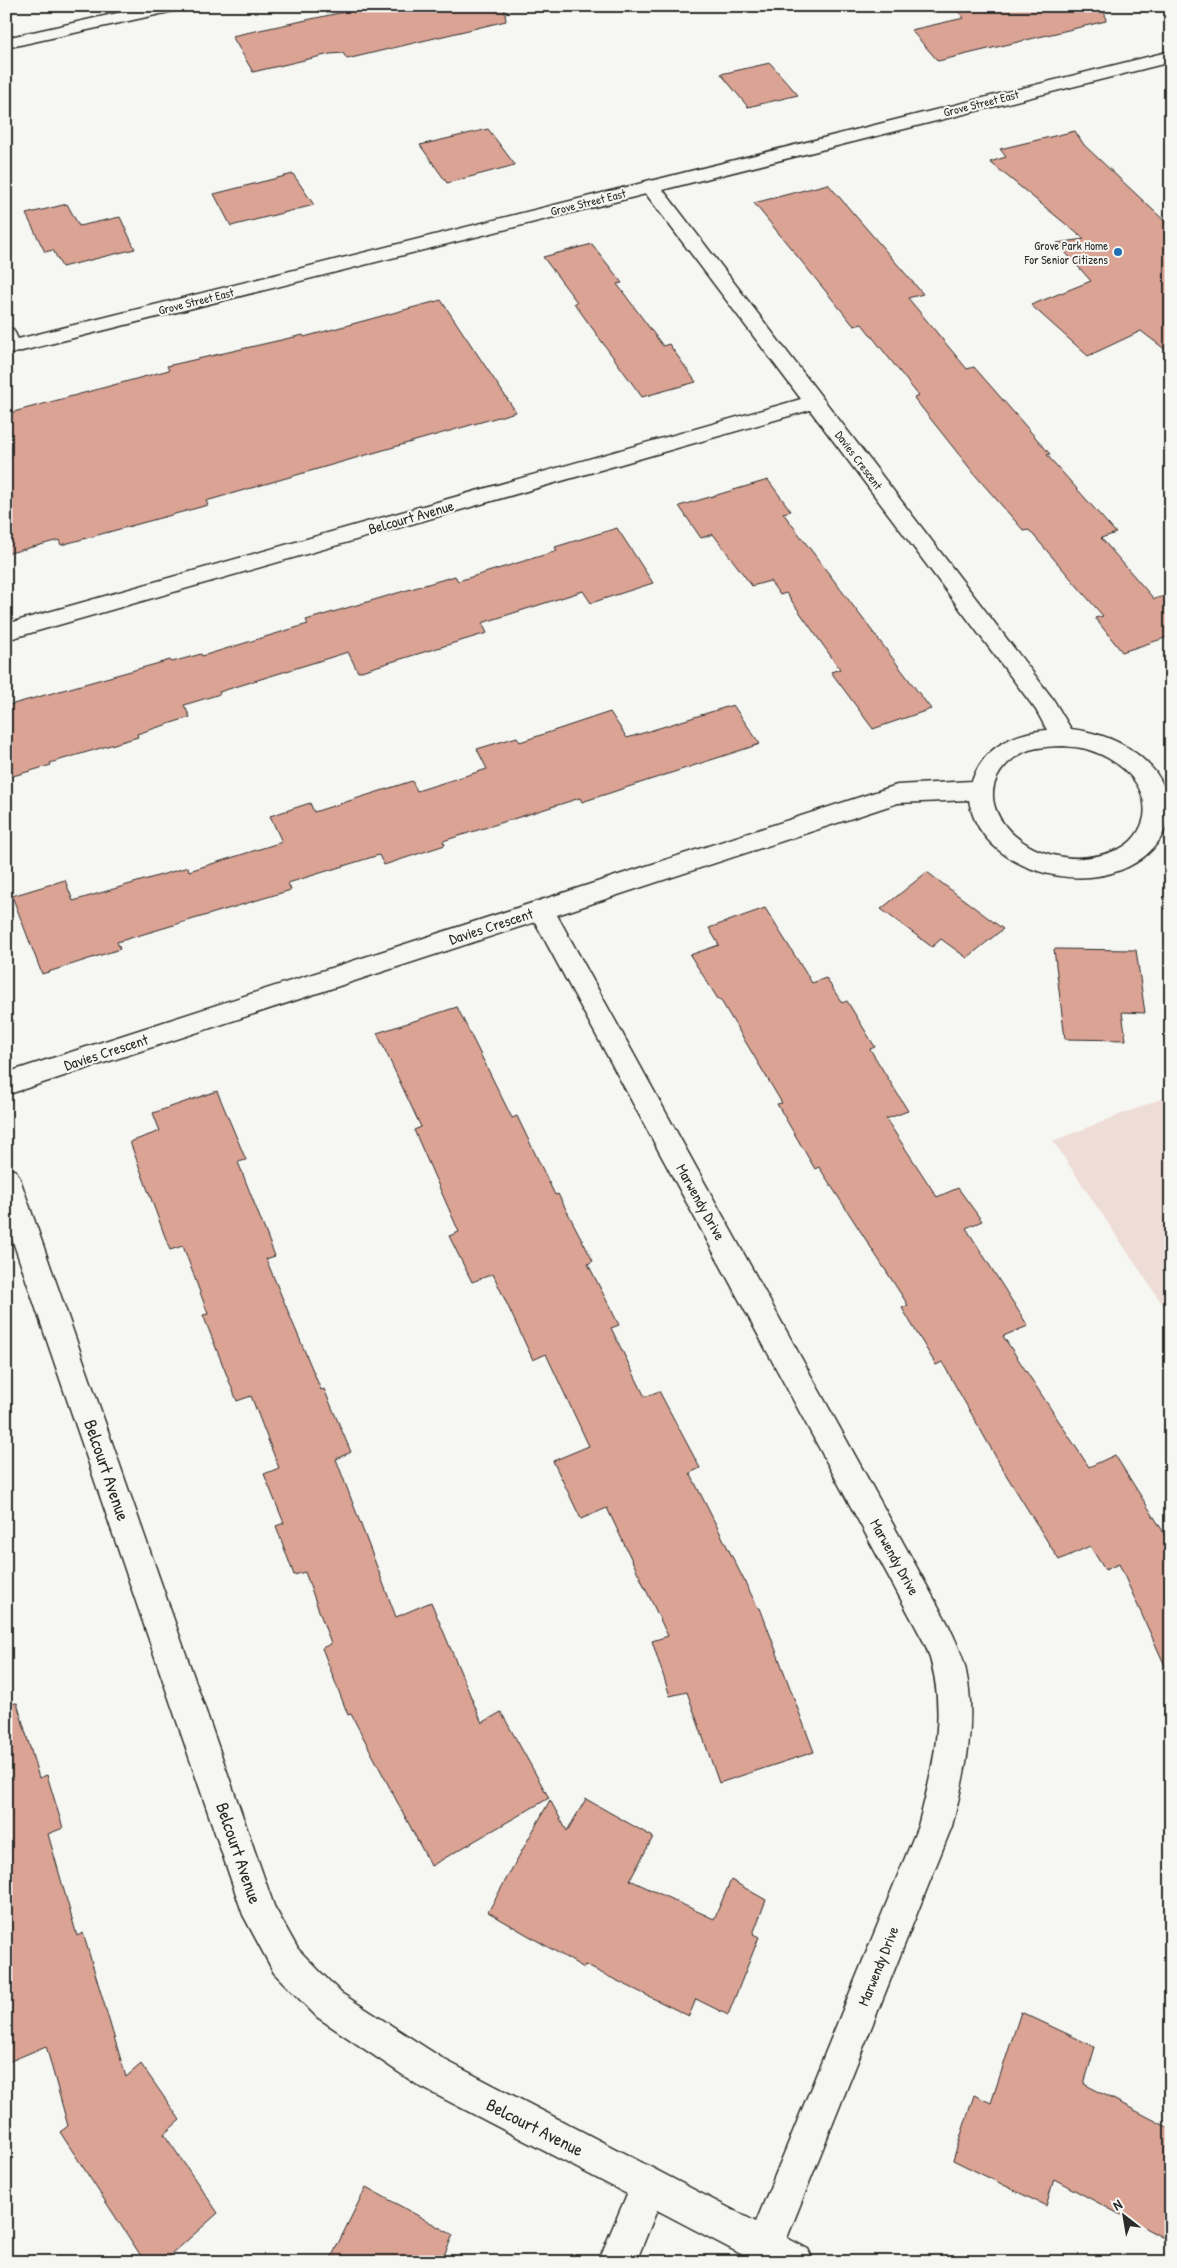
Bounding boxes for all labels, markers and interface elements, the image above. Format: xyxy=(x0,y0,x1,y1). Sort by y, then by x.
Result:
street label: Grove Street East xyxy=(942,85,1021,121)
street label: Grove Street East xyxy=(549,184,628,220)
place label: Grove Park Home For Senior Citizens xyxy=(1024,237,1108,268)
marker: Grove Park Home For Senior Citizens xyxy=(1112,246,1124,258)
street label: Grove Street East xyxy=(157,283,236,319)
street label: Davies Crescent xyxy=(831,427,887,494)
street label: Belcourt Avenue xyxy=(366,495,456,539)
street label: Davies Crescent xyxy=(446,902,536,949)
street label: Davies Crescent xyxy=(61,1028,151,1075)
street label: Marwendy Drive xyxy=(671,1160,731,1244)
street label: Belcourt Avenue xyxy=(78,1416,136,1524)
street label: Marwendy Drive xyxy=(865,1515,925,1599)
street label: Belcourt Avenue xyxy=(210,1799,268,1907)
street label: Marwendy Drive xyxy=(853,1923,904,2009)
street label: Belcourt Avenue xyxy=(482,2092,588,2162)
north arrow xyxy=(1100,2190,1150,2240)
text: N xyxy=(1109,2194,1126,2214)

